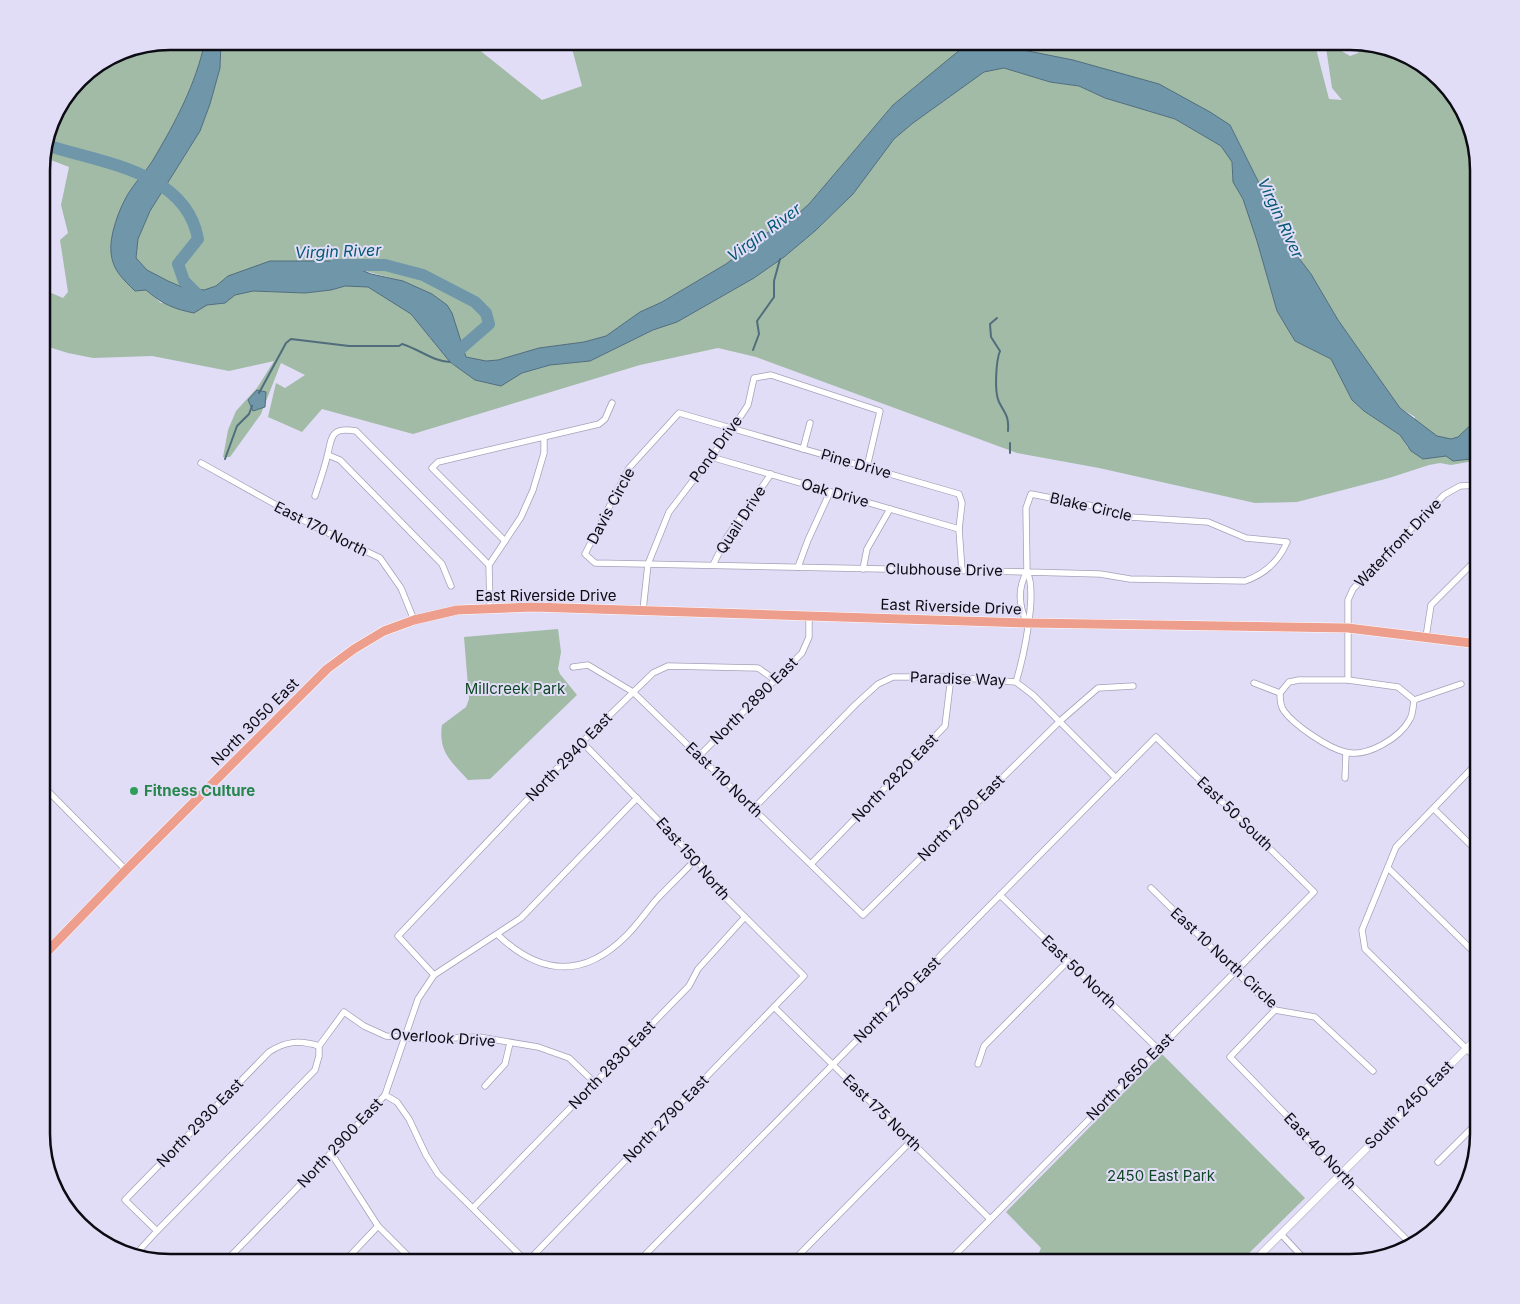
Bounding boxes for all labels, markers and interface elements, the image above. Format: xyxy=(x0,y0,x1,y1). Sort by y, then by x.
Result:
water label: Virgin River xyxy=(1254,175,1309,262)
water label: Virgin River xyxy=(723,198,806,265)
water label: Virgin River xyxy=(294,239,383,263)
street label: Pond Drive xyxy=(685,412,746,486)
street label: Pine Drive xyxy=(819,444,893,483)
street label: Davis Circle xyxy=(582,464,639,547)
street label: Oak Drive xyxy=(799,474,871,511)
street label: Quail Drive xyxy=(712,482,770,557)
street label: Blake Circle xyxy=(1048,488,1134,525)
street label: Waterfront Drive xyxy=(1350,494,1445,591)
street label: East 170 North xyxy=(271,497,371,560)
street label: Clubhouse Drive xyxy=(885,559,1003,580)
street label: East Riverside Drive xyxy=(475,586,617,605)
street label: East Riverside Drive xyxy=(880,595,1022,618)
street label: North 2890 East xyxy=(706,653,801,748)
street label: Paradise Way xyxy=(909,667,1007,690)
street label: North 3050 East xyxy=(207,674,302,769)
park label: Millcreek Park xyxy=(465,679,566,698)
street label: North 2940 East xyxy=(521,708,616,805)
street label: North 2820 East xyxy=(848,729,942,826)
street label: East 110 North xyxy=(682,738,767,821)
street label: North 2790 East xyxy=(913,770,1008,865)
street label: East 50 South xyxy=(1193,773,1277,855)
place label: Fitness Culture xyxy=(144,781,255,800)
marker: Fitness Culture xyxy=(128,785,140,797)
street label: East 150 North xyxy=(652,813,734,904)
street label: East 10 North Circle xyxy=(1167,903,1282,1012)
street label: East 50 North xyxy=(1038,931,1121,1012)
street label: North 2750 East xyxy=(849,952,944,1047)
street label: North 2830 East xyxy=(565,1016,659,1113)
street label: Overlook Drive xyxy=(390,1024,496,1051)
street label: North 2650 East xyxy=(1082,1029,1177,1124)
street label: South 2450 East xyxy=(1361,1056,1457,1153)
street label: East 175 North xyxy=(839,1070,926,1155)
street label: North 2790 East xyxy=(619,1071,712,1167)
street label: North 2930 East xyxy=(153,1074,247,1171)
street label: North 2900 East xyxy=(293,1094,386,1192)
street label: East 40 North xyxy=(1280,1108,1361,1193)
park label: 2450 East Park xyxy=(1107,1166,1216,1185)

